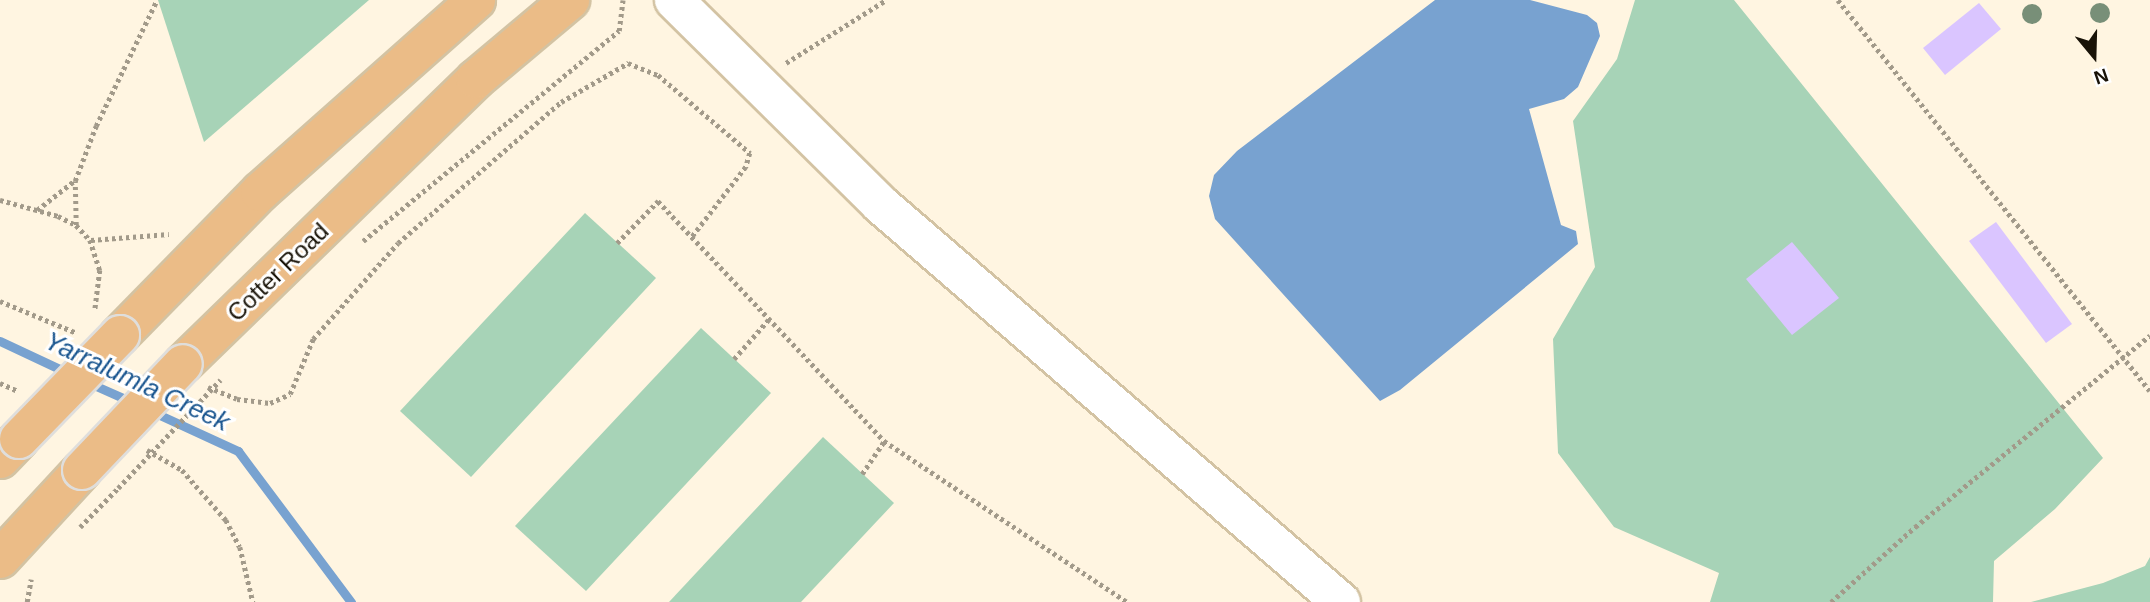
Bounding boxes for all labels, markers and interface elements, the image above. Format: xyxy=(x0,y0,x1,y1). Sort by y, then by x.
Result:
north arrow xyxy=(2059,21,2129,91)
text: N xyxy=(2091,64,2111,88)
street label: Cotter Road xyxy=(221,217,335,327)
water label: Yarralumla Creek xyxy=(40,326,234,438)

